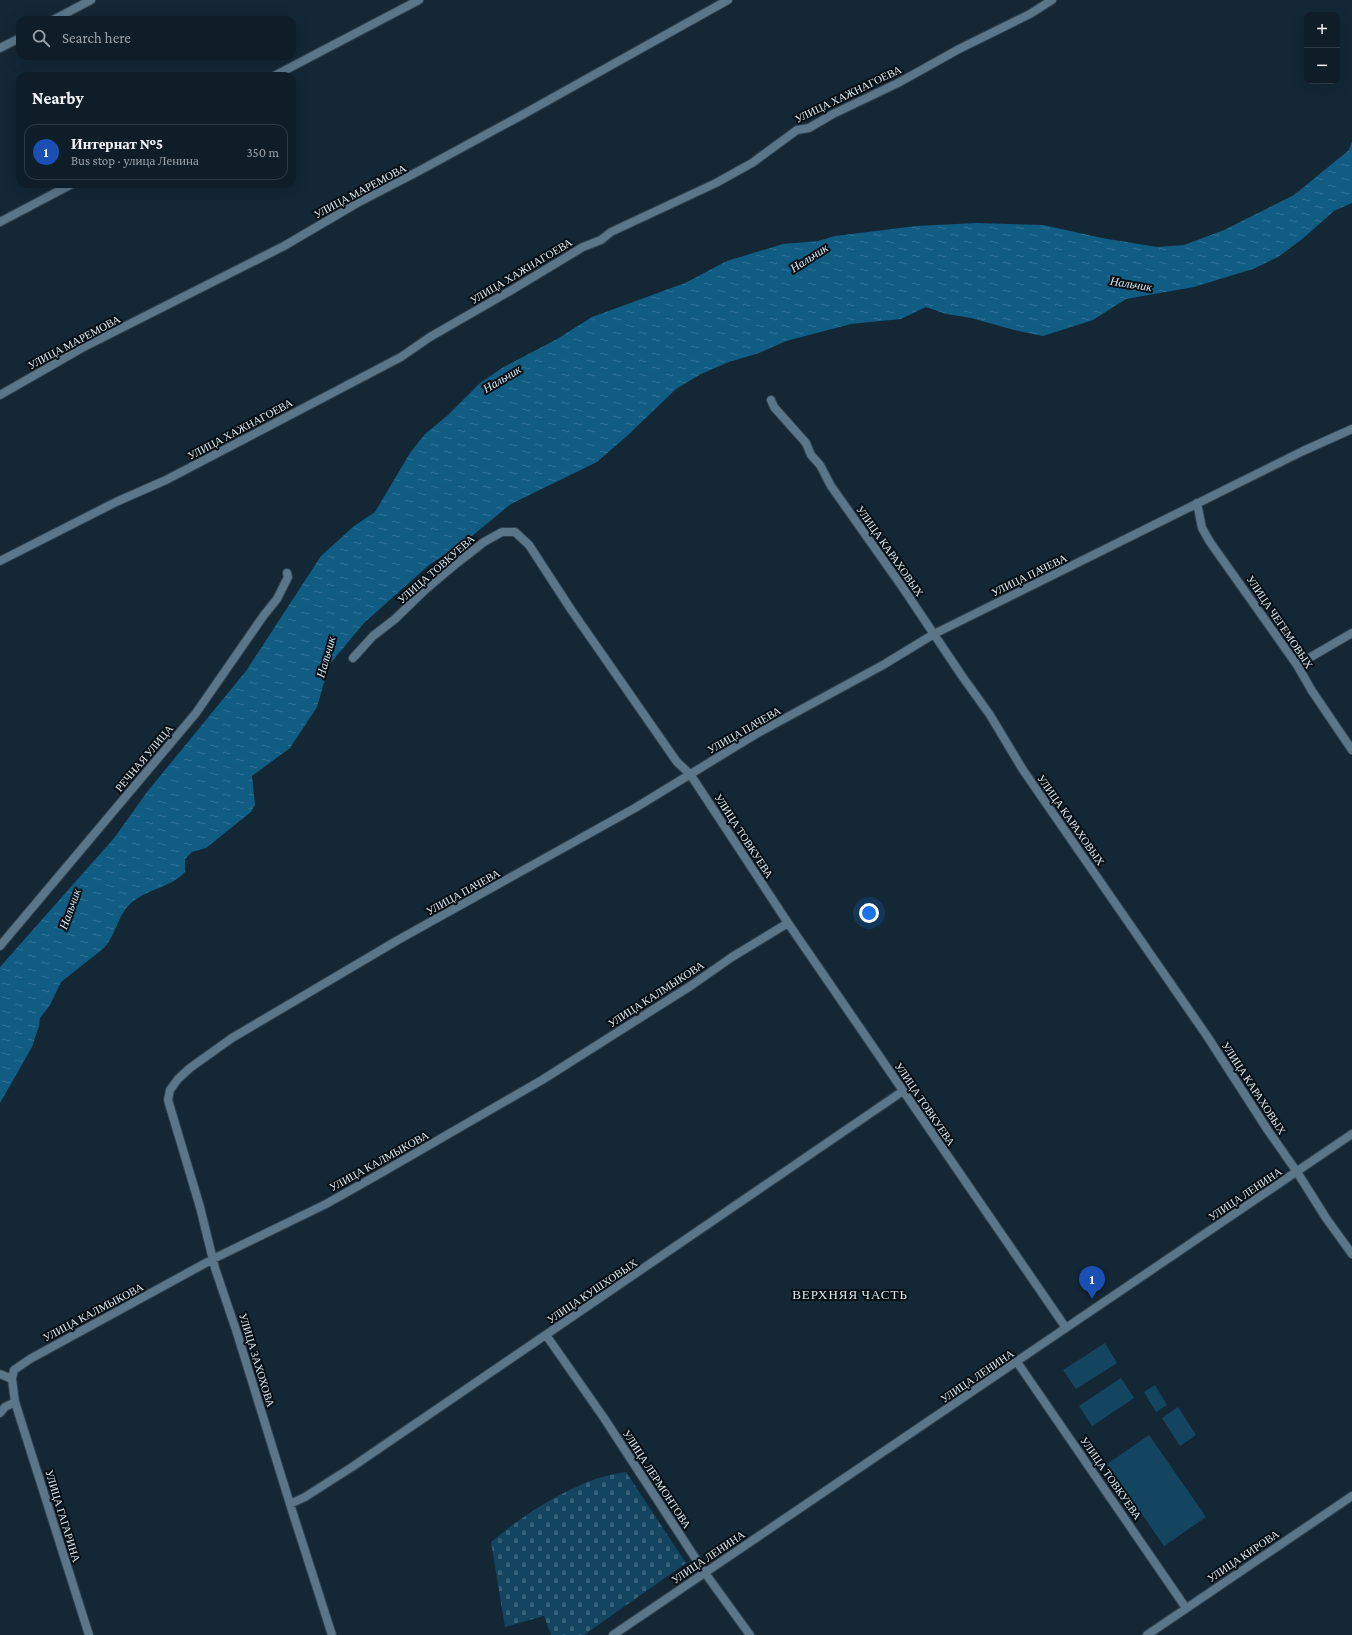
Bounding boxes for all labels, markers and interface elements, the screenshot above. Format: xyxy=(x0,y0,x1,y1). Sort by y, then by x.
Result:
map controls xyxy=(1304,12,1340,84)
button: + xyxy=(1304,12,1340,48)
search box xyxy=(16,16,296,60)
icon: search xyxy=(30,27,52,49)
text: Search here xyxy=(62,30,131,46)
button: − xyxy=(1304,48,1340,84)
street label: УЛИЦА ХАЖНАГОЕВА xyxy=(793,63,903,125)
text: Nearby xyxy=(32,89,84,108)
text: Интернат №5 xyxy=(71,136,163,152)
text: 1 xyxy=(44,145,48,160)
text: 350 m xyxy=(246,145,279,160)
text: Bus stop · улица Ленина xyxy=(71,153,199,168)
street label: УЛИЦА МАРЕМОВА xyxy=(312,162,408,220)
street label: УЛИЦА ХАЖНАГОЕВА xyxy=(468,236,574,306)
water label: Нальчик xyxy=(787,240,831,276)
water label: Нальчик xyxy=(1108,274,1153,294)
street label: УЛИЦА МАРЕМОВА xyxy=(26,313,122,371)
water label: Нальчик xyxy=(479,362,524,396)
street label: УЛИЦА ХАЖНАГОЕВА xyxy=(186,396,294,462)
street label: УЛИЦА КАРАХОВЫХ xyxy=(854,503,926,599)
street label: УЛИЦА ТОВКУЕВА xyxy=(395,532,477,606)
street label: УЛИЦА ПАЧЕВА xyxy=(989,551,1069,598)
street label: УЛИЦА ЧЕГЕМОВЫХ xyxy=(1244,573,1316,671)
water label: Нальчик xyxy=(313,634,339,680)
street label: УЛИЦА ПАЧЕВА xyxy=(705,704,783,756)
street label: РЕЧНАЯ УЛИЦА xyxy=(113,722,175,794)
street label: УЛИЦА КАРАХОВЫХ xyxy=(1035,772,1107,868)
street label: УЛИЦА ТОВКУЕВА xyxy=(712,792,776,880)
street label: УЛИЦА ПАЧЕВА xyxy=(424,867,502,917)
water label: Нальчик xyxy=(56,886,84,932)
your location xyxy=(859,903,879,923)
street label: УЛИЦА КАЛМЫКОВА xyxy=(606,959,706,1029)
street label: УЛИЦА КАРАХОВЫХ xyxy=(1220,1039,1288,1137)
street label: УЛИЦА ТОВКУЕВА xyxy=(893,1060,957,1148)
street label: УЛИЦА КАЛМЫКОВА xyxy=(327,1129,431,1193)
street label: УЛИЦА ЛЕНИНА xyxy=(1206,1165,1284,1223)
street label: УЛИЦА КУШХОВЫХ xyxy=(545,1256,639,1326)
pin: 1 xyxy=(1079,1266,1105,1299)
street label: УЛИЦА КАЛМЫКОВА xyxy=(41,1280,145,1344)
district label: ВЕРХНЯЯ ЧАСТЬ xyxy=(792,1287,908,1302)
street label: УЛИЦА ЗАХОХОВА xyxy=(237,1312,277,1409)
street label: УЛИЦА ЛЕНИНА xyxy=(938,1347,1016,1405)
street label: УЛИЦА ЛЕРМОНТОВА xyxy=(621,1428,693,1531)
street label: УЛИЦА ТОВКУЕВА xyxy=(1078,1434,1144,1522)
street label: УЛИЦА ГАГАРИНА xyxy=(43,1468,83,1564)
street label: УЛИЦА ЛЕНИНА xyxy=(669,1528,747,1586)
street label: УЛИЦА КИРОВА xyxy=(1205,1528,1281,1584)

